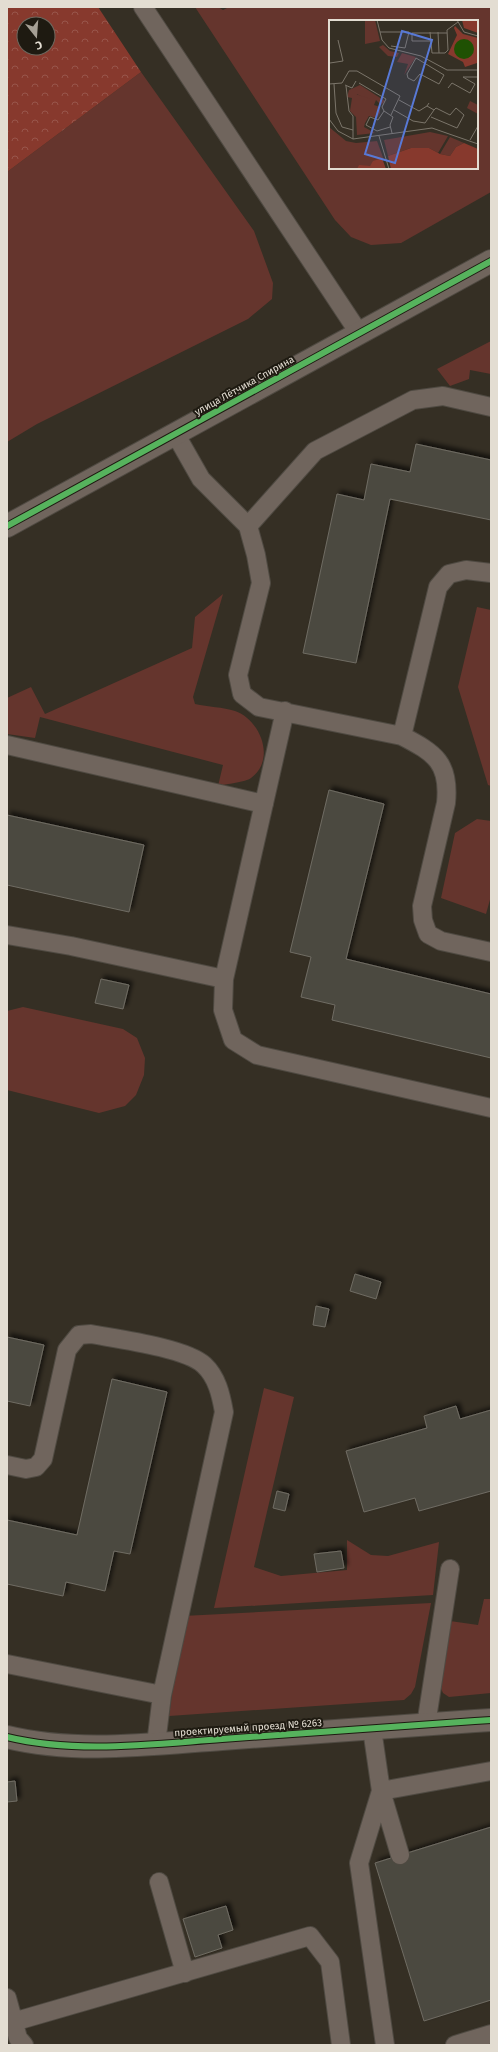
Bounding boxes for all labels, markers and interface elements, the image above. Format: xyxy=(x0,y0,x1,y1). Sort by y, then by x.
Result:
north arrow xyxy=(16,16,56,56)
inset map xyxy=(329,20,478,169)
text: С xyxy=(33,38,44,52)
street label: улица Лётчика Спирина xyxy=(192,353,296,418)
street label: проектируемый проезд № 6263 xyxy=(174,1717,322,1739)

